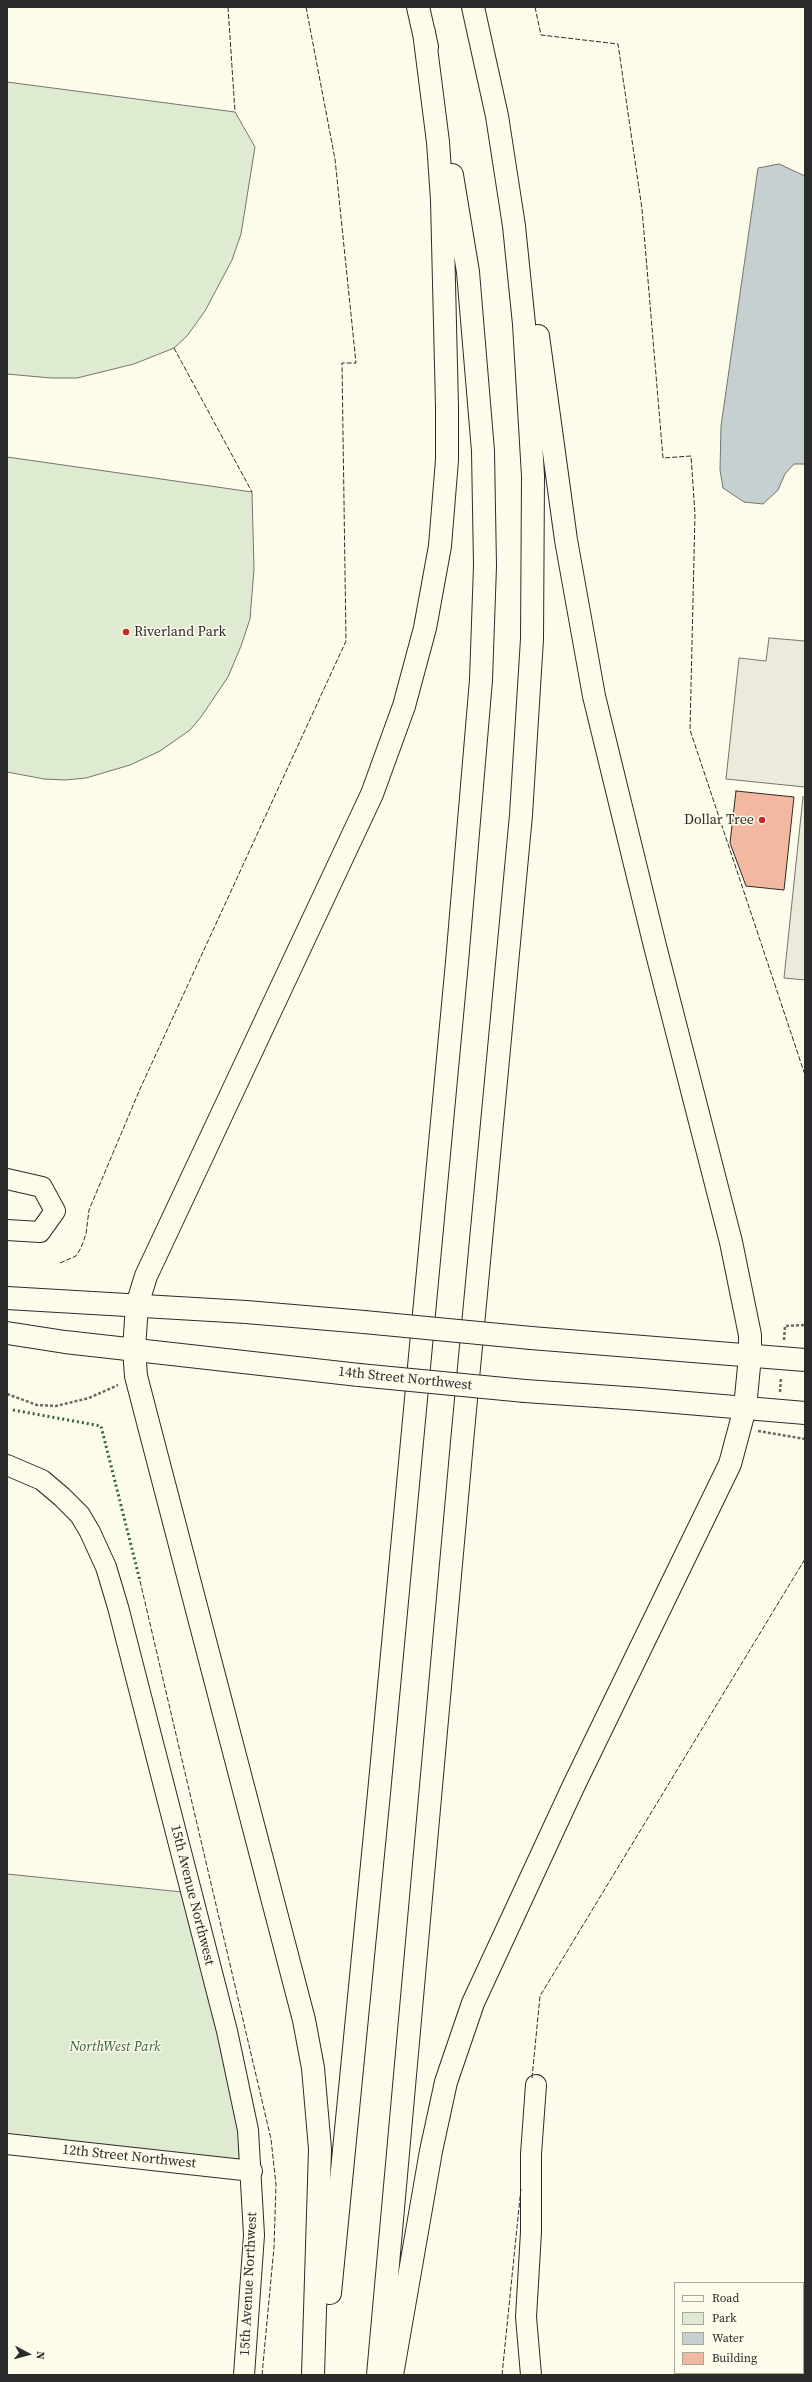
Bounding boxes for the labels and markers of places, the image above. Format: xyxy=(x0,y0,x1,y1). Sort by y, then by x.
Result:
place label: Riverland Park xyxy=(134,624,226,640)
marker: Riverland Park xyxy=(121,627,131,637)
place label: Dollar Tree xyxy=(684,812,754,828)
marker: Dollar Tree xyxy=(757,815,767,825)

